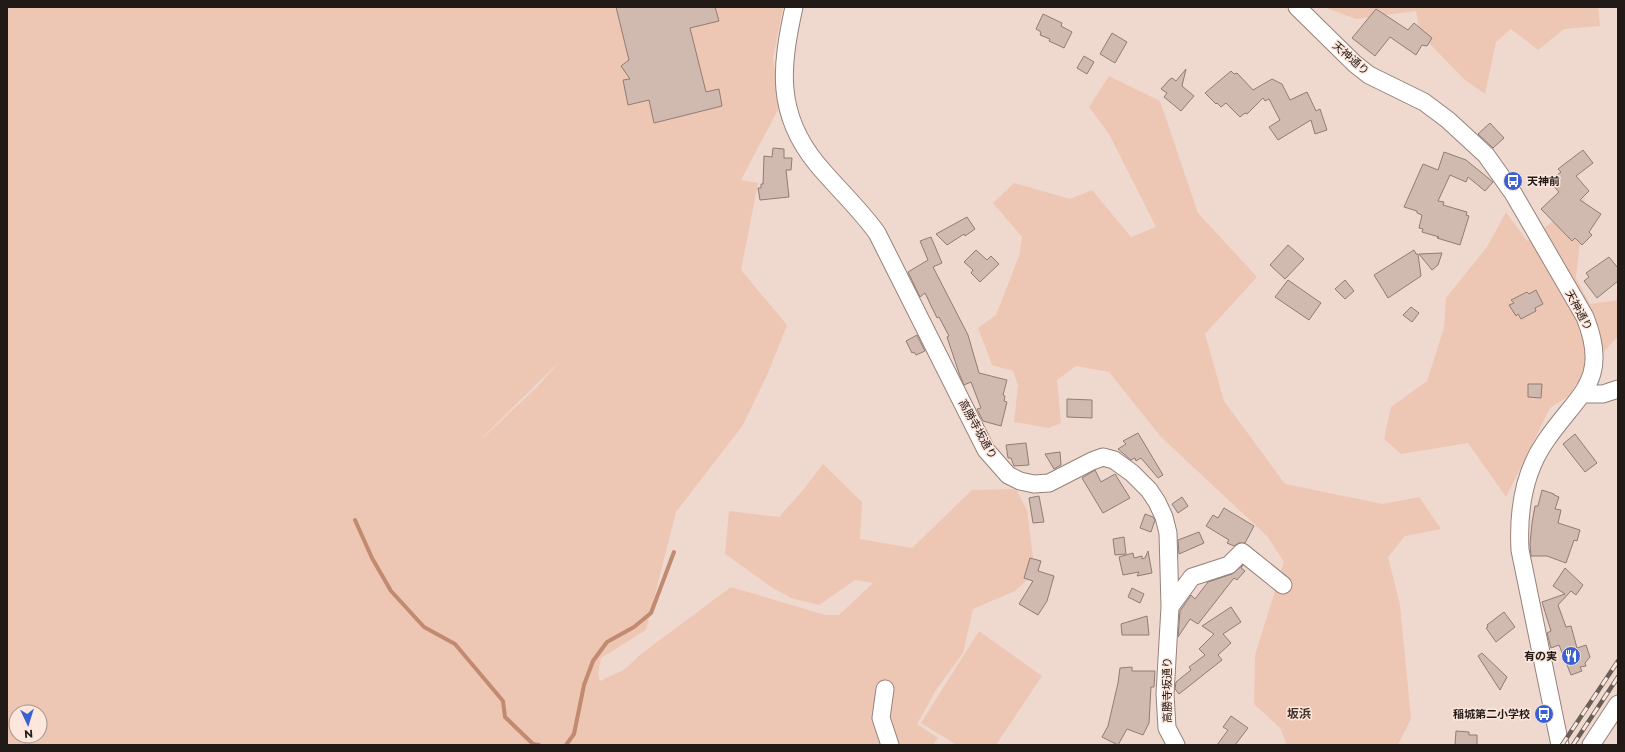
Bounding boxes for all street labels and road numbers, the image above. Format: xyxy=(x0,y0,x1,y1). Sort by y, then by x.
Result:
street label: 天神通り xyxy=(1330,38,1372,78)
street label: 天神通り xyxy=(1562,287,1596,333)
street label: 高勝寺坂通り xyxy=(956,397,1000,461)
street label: 高勝寺坂通り xyxy=(1160,657,1174,723)

